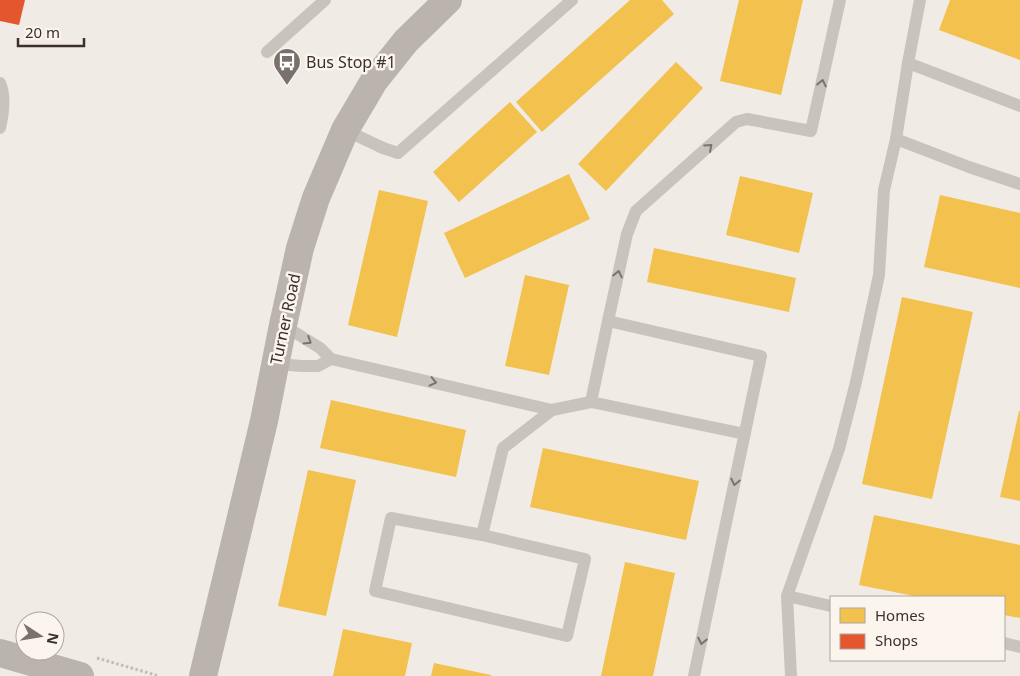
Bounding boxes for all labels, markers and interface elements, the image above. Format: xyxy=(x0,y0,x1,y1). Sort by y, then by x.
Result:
scale bar xyxy=(18,15,84,47)
text: 20 m xyxy=(25,22,60,42)
bus stop icon: Bus Stop #1 xyxy=(272,47,302,86)
place label: Bus Stop #1 xyxy=(306,51,396,73)
one-way arrow xyxy=(816,79,826,87)
one-way arrow xyxy=(703,143,712,152)
one-way arrow xyxy=(612,269,623,278)
street label: Turner Road xyxy=(265,271,305,367)
one-way arrow xyxy=(303,334,312,344)
one-way arrow xyxy=(429,376,438,387)
one-way arrow xyxy=(730,478,741,486)
legend xyxy=(830,596,1005,661)
text: Homes xyxy=(875,605,925,625)
north arrow xyxy=(15,611,65,661)
text: Shops xyxy=(875,630,918,650)
text: N xyxy=(43,631,64,646)
one-way arrow xyxy=(697,637,707,645)

